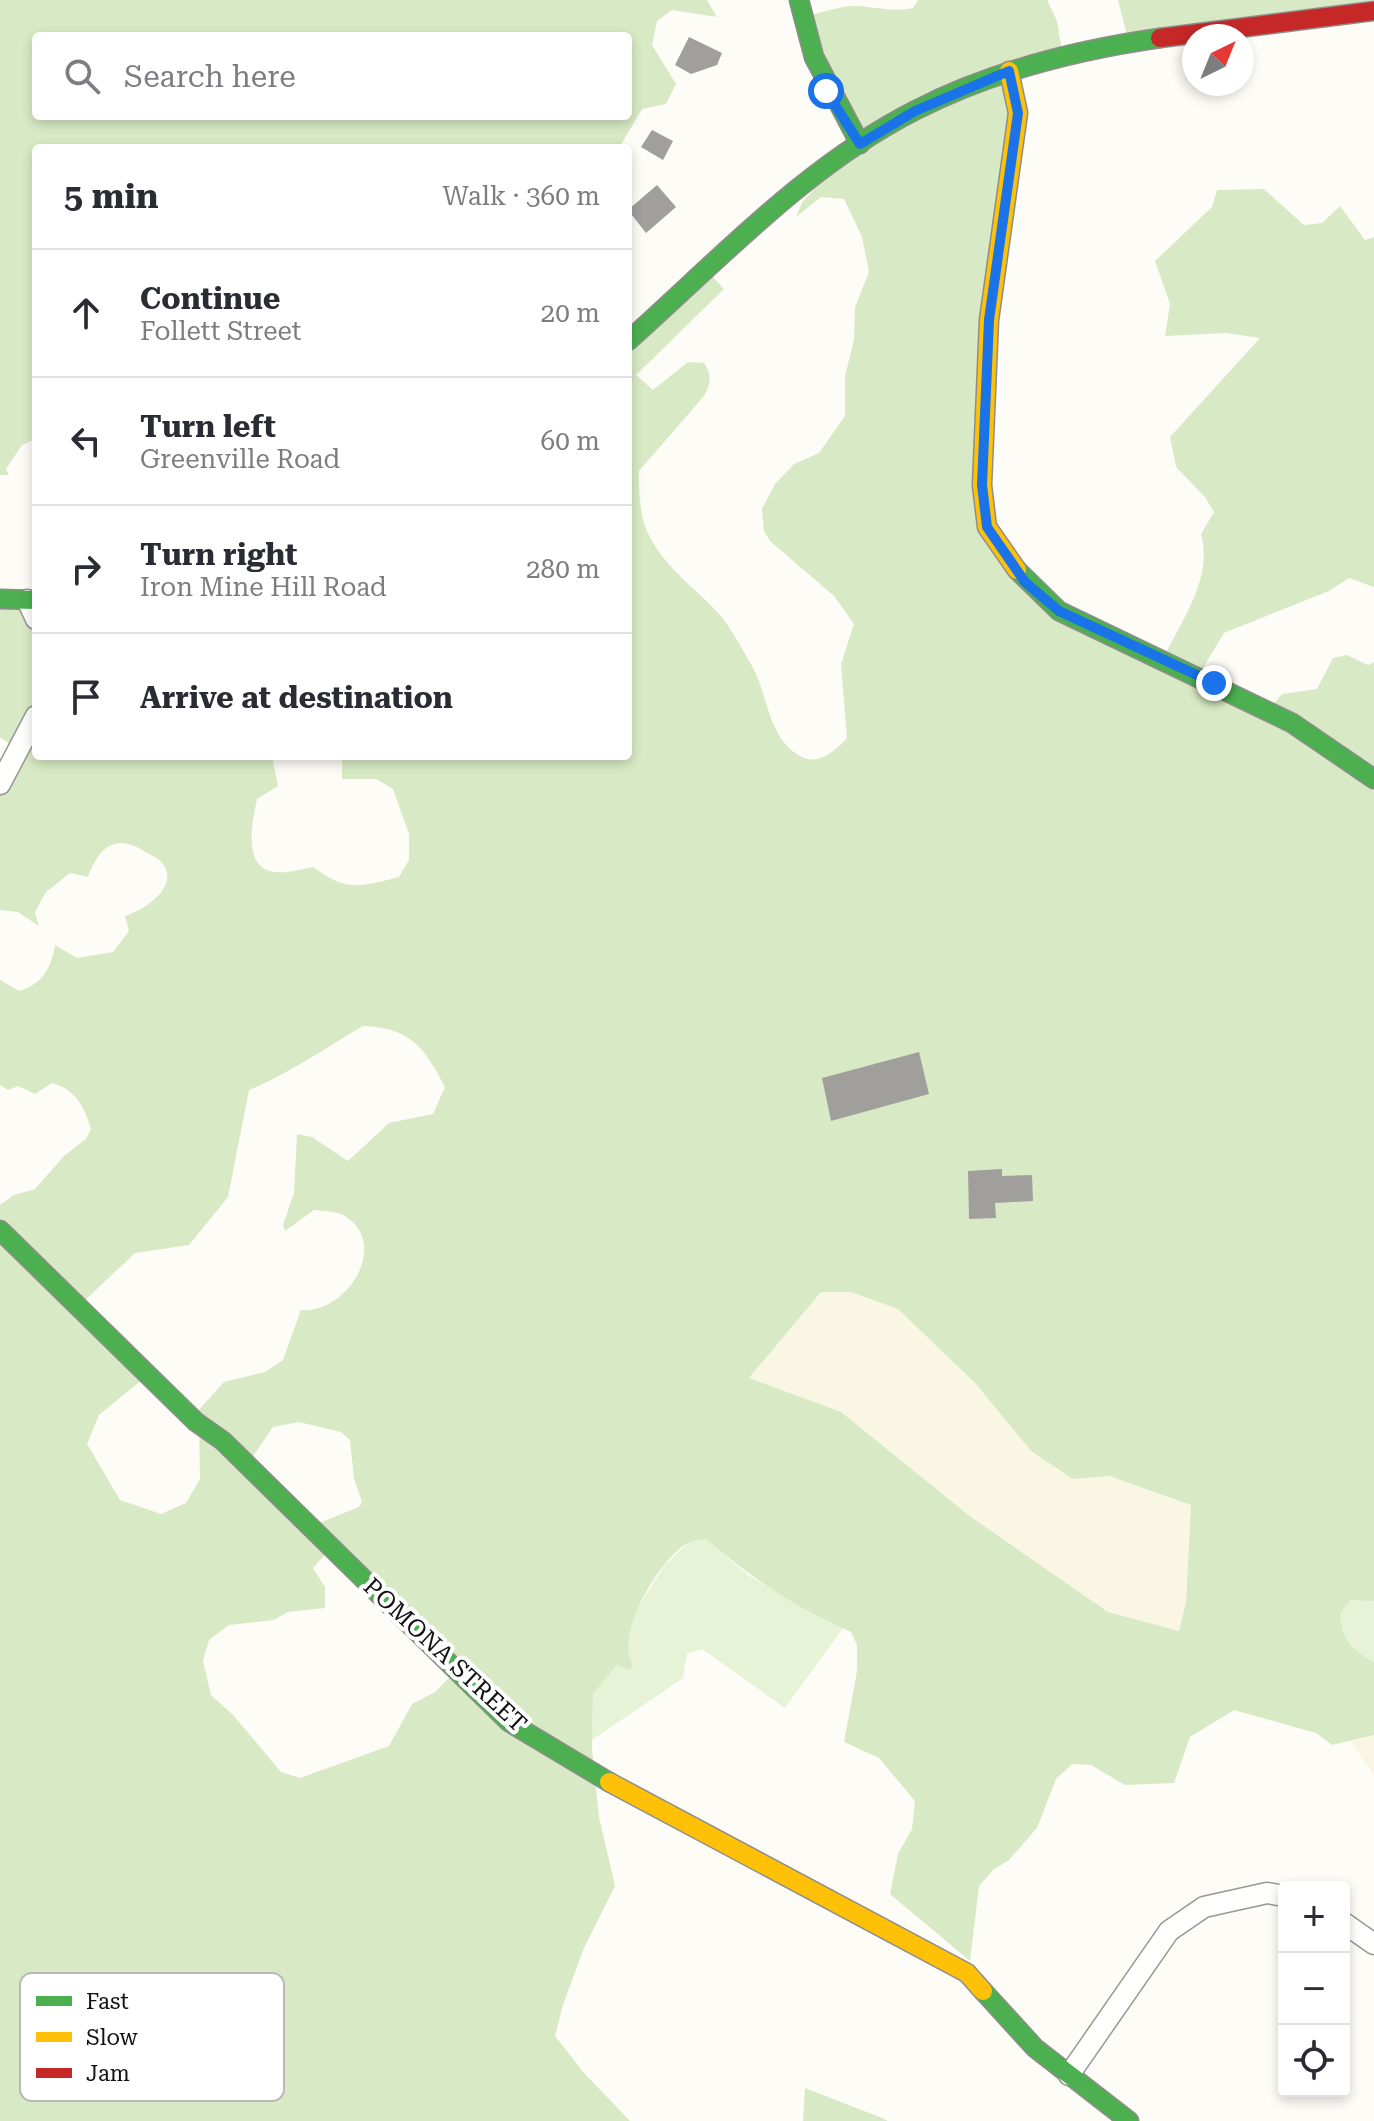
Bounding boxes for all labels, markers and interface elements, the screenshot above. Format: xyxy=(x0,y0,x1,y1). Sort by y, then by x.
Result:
north arrow xyxy=(1182,24,1254,96)
search box xyxy=(32,32,632,120)
icon: search xyxy=(60,54,104,98)
text: Search here xyxy=(124,59,296,94)
route start xyxy=(808,73,844,109)
text: 5 min xyxy=(64,176,159,216)
text: Walk · 360 m xyxy=(442,181,600,211)
text: Continue xyxy=(140,281,280,316)
icon: ahead xyxy=(64,291,108,335)
text: 20 m xyxy=(541,298,600,328)
text: Follett Street xyxy=(140,316,302,346)
text: Turn left xyxy=(140,409,276,444)
icon: left xyxy=(64,419,108,463)
text: 60 m xyxy=(541,426,600,456)
text: Greenville Road xyxy=(140,444,340,474)
text: Turn right xyxy=(140,537,297,572)
icon: right xyxy=(64,547,108,591)
text: 280 m xyxy=(526,554,600,584)
text: Iron Mine Hill Road xyxy=(140,572,387,602)
route end xyxy=(1196,665,1232,701)
icon: arrive xyxy=(64,675,108,719)
text: Arrive at destination xyxy=(140,680,453,715)
street label: POMONA STREET xyxy=(358,1572,532,1738)
map controls xyxy=(1278,1881,1350,2097)
button: + xyxy=(1278,1881,1350,1953)
button: − xyxy=(1278,1953,1350,2025)
legend xyxy=(20,1973,284,2101)
text: Fast xyxy=(86,1989,129,2014)
text: Slow xyxy=(86,2025,139,2050)
button: locate xyxy=(1278,2025,1350,2097)
text: Jam xyxy=(86,2061,130,2086)

